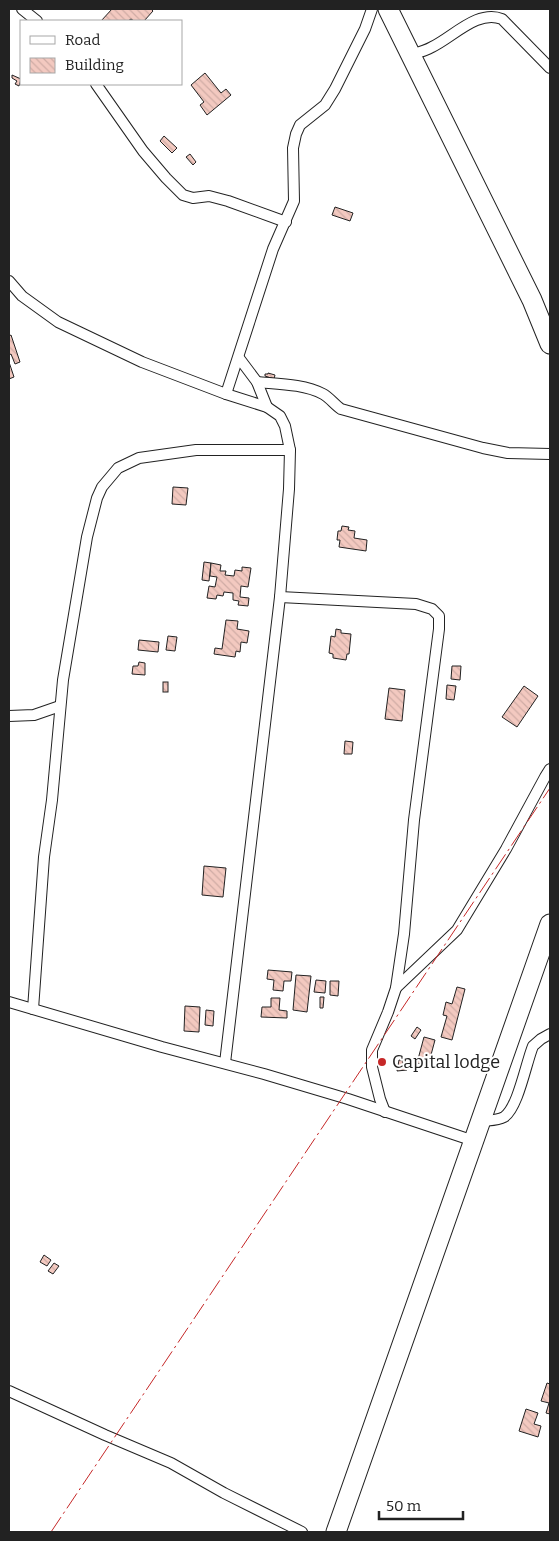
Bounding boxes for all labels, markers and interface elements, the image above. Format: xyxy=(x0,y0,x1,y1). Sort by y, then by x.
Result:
legend xyxy=(20,20,182,85)
text: Road xyxy=(65,31,100,49)
text: Building xyxy=(65,56,124,74)
place label: Capital lodge xyxy=(392,1051,500,1073)
marker: Capital lodge xyxy=(376,1056,388,1068)
scale bar xyxy=(379,1488,463,1520)
text: 50 m xyxy=(386,1497,422,1515)

